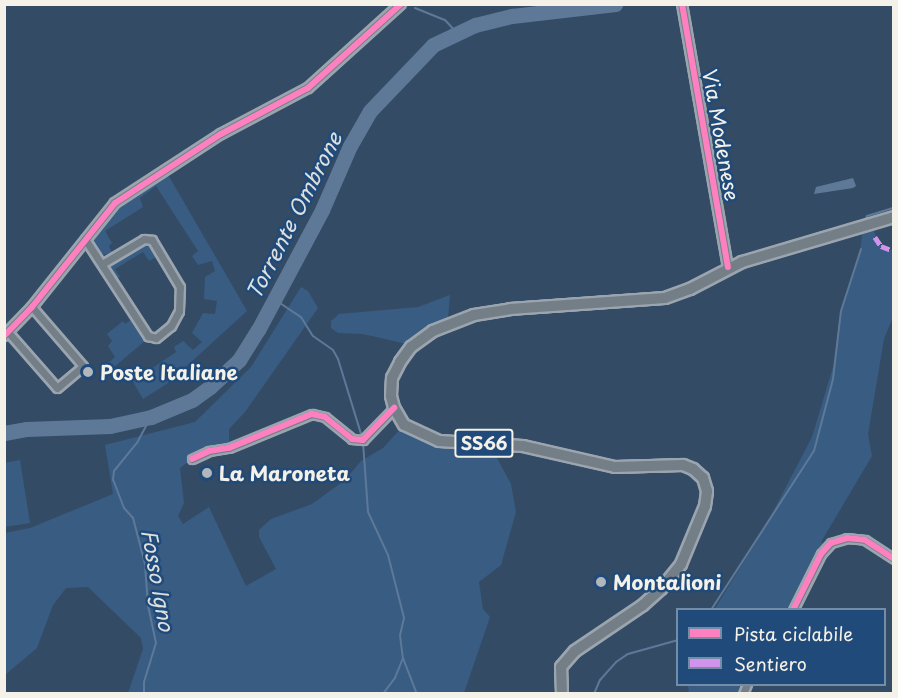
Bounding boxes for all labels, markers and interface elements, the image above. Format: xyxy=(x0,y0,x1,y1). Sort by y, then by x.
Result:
street label: Via Modenese xyxy=(698,67,744,203)
water label: Torrente Ombrone xyxy=(240,127,346,303)
place label: Poste Italiane xyxy=(100,360,239,384)
marker: Poste Italiane xyxy=(81,365,95,379)
road number: SS66 xyxy=(454,428,514,458)
place label: La Maroneta xyxy=(219,461,350,485)
marker: La Maroneta xyxy=(200,466,214,480)
water label: Fosso Igno xyxy=(138,527,180,633)
place label: Montalioni xyxy=(613,570,722,594)
marker: Montalioni xyxy=(594,575,608,589)
legend xyxy=(676,608,886,686)
text: Pista ciclabile xyxy=(734,620,853,647)
text: Sentiero xyxy=(734,650,807,677)

